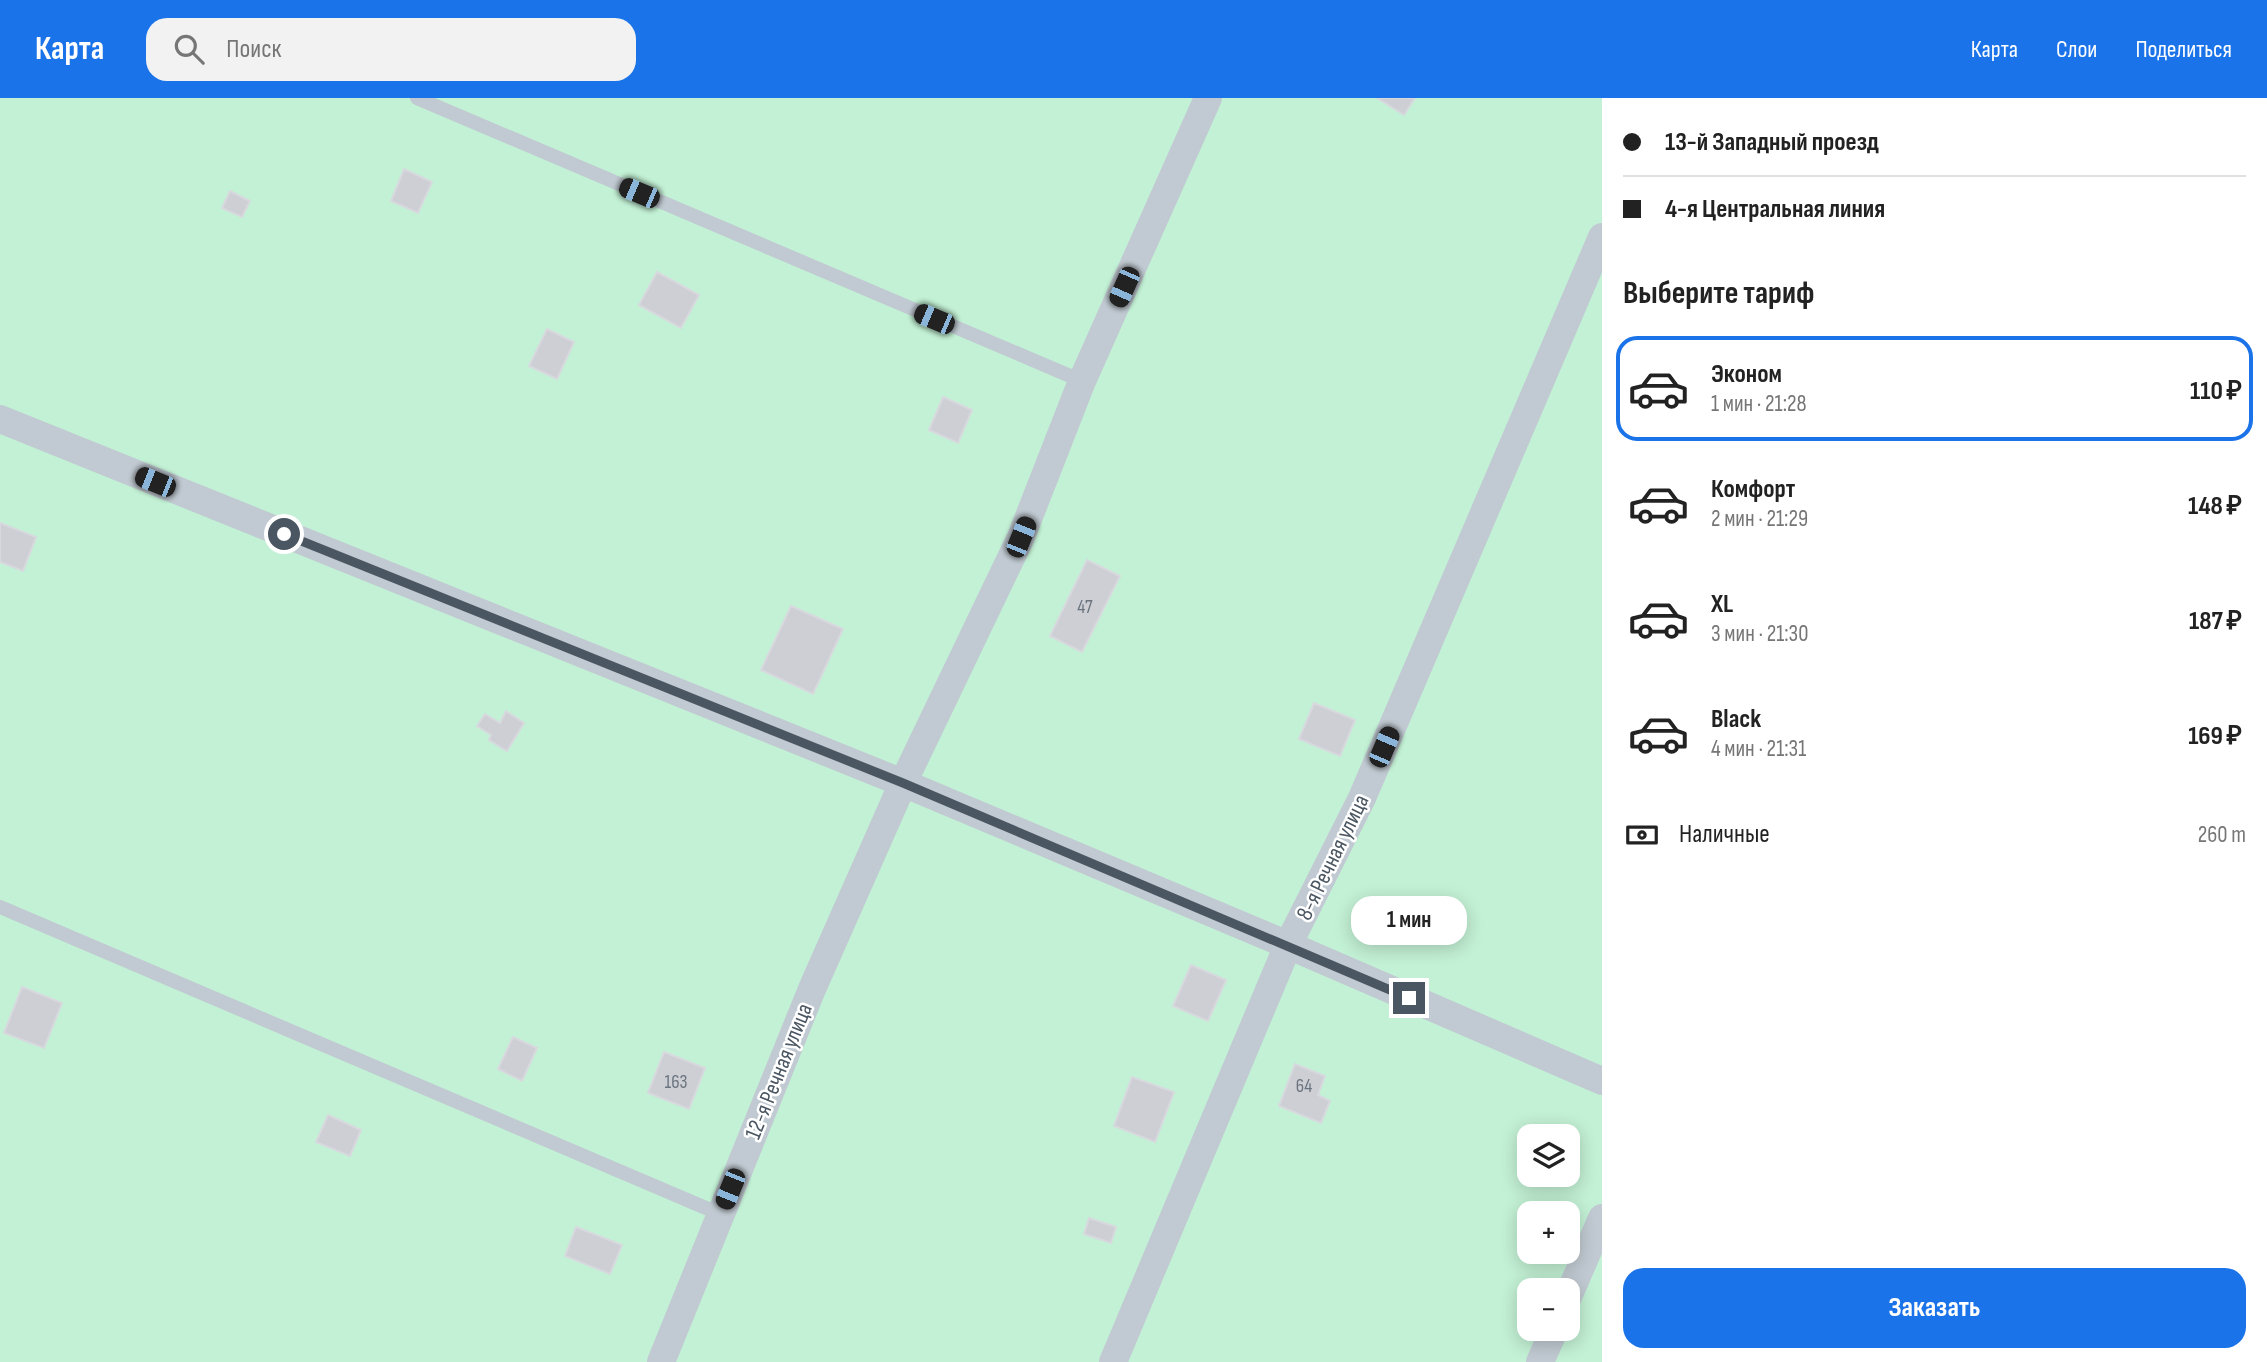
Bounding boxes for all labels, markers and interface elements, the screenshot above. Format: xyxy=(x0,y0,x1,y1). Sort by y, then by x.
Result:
search box xyxy=(146,18,636,81)
text: Карта xyxy=(35,29,104,69)
icon: search xyxy=(170,30,208,68)
text: Поиск xyxy=(226,34,281,65)
text: Карта xyxy=(1971,35,2018,64)
text: Слои xyxy=(2056,35,2097,64)
text: Поделиться xyxy=(2135,35,2232,64)
text: 13-й Западный проезд xyxy=(1665,127,1879,158)
car xyxy=(616,175,663,211)
text: 4-я Центральная линия xyxy=(1665,194,1885,225)
car xyxy=(1106,264,1143,310)
text: Выберите тариф xyxy=(1623,274,1814,313)
car xyxy=(911,301,958,337)
icon: car xyxy=(1627,357,1690,420)
text: Эконом xyxy=(1711,359,1782,390)
text: 110 ₽ xyxy=(2190,376,2242,407)
text: 1 мин · 21:28 xyxy=(1711,390,1807,418)
car xyxy=(132,464,179,500)
icon: car xyxy=(1627,472,1690,535)
text: Комфорт xyxy=(1711,474,1795,505)
text: 148 ₽ xyxy=(2188,491,2242,522)
text: 2 мин · 21:29 xyxy=(1711,505,1808,533)
car xyxy=(1004,514,1039,560)
route start xyxy=(268,518,300,550)
icon: car xyxy=(1627,587,1690,650)
text: XL xyxy=(1711,589,1733,620)
house number: 47 xyxy=(1077,596,1093,619)
text: 187 ₽ xyxy=(2189,606,2242,637)
text: 3 мин · 21:30 xyxy=(1711,620,1808,648)
icon: car xyxy=(1627,702,1690,765)
text: Black xyxy=(1711,704,1761,735)
text: 169 ₽ xyxy=(2188,721,2242,752)
car xyxy=(1367,724,1402,770)
text: 4 мин · 21:31 xyxy=(1711,735,1806,763)
street label: 8-я Речная улица xyxy=(1290,790,1375,925)
icon: cash xyxy=(1623,816,1661,854)
text: Наличные xyxy=(1679,819,1770,850)
text: 260 m xyxy=(2198,821,2246,849)
callout: 1 мин xyxy=(1351,897,1467,946)
text: 1 мин xyxy=(1387,906,1431,934)
route end xyxy=(1393,982,1425,1014)
street label: 12-я Речная улица xyxy=(739,999,819,1143)
house number: 163 xyxy=(665,1071,688,1094)
house number: 64 xyxy=(1296,1075,1312,1098)
map controls xyxy=(1517,1124,1580,1341)
button: layers xyxy=(1517,1124,1580,1187)
car xyxy=(713,1166,748,1212)
button: + xyxy=(1517,1201,1580,1264)
button: Заказать xyxy=(1623,1268,2246,1348)
button: − xyxy=(1517,1278,1580,1341)

